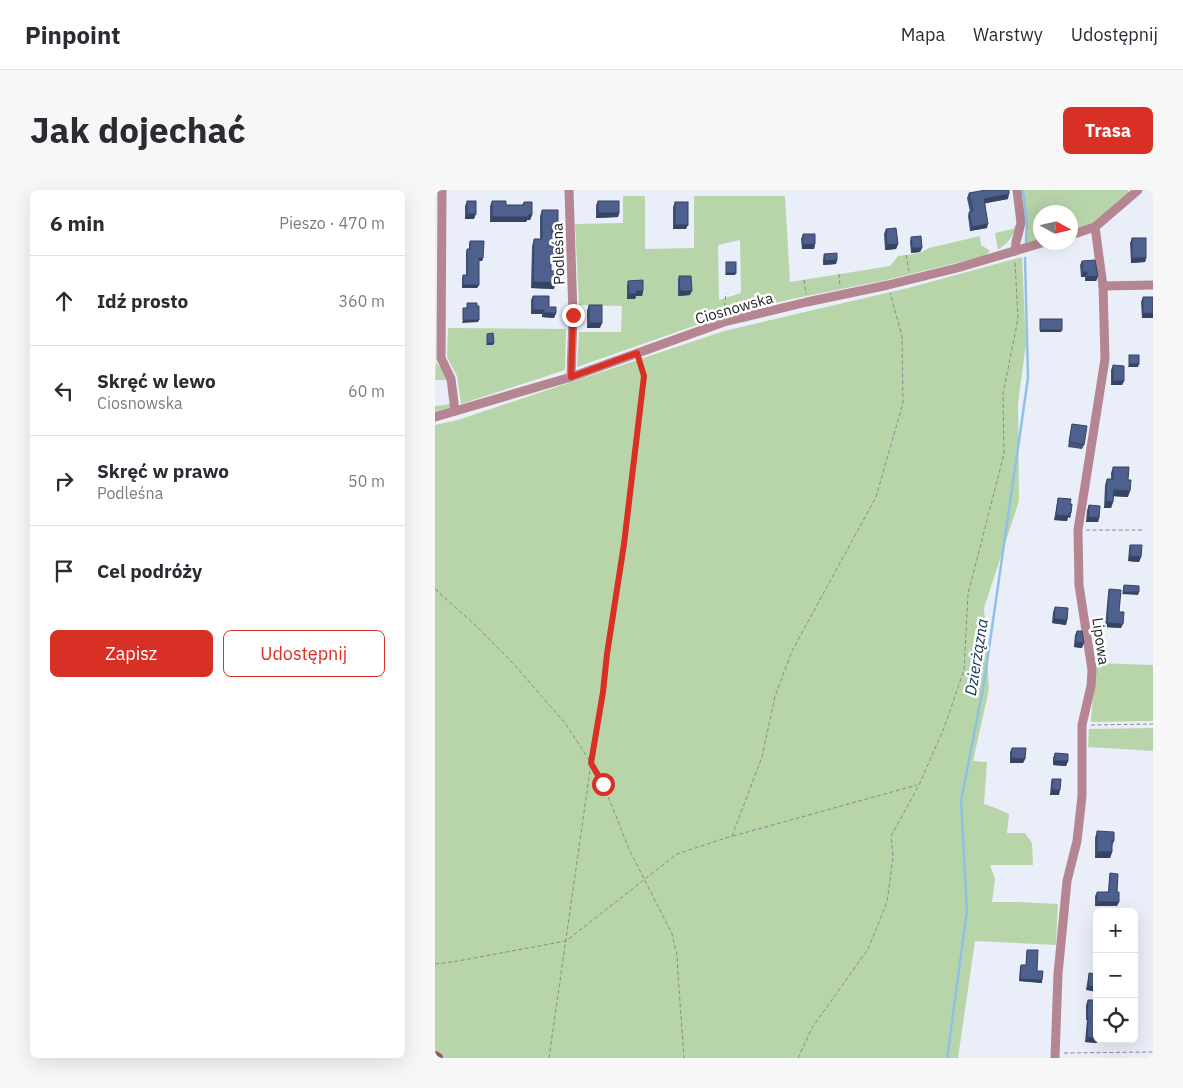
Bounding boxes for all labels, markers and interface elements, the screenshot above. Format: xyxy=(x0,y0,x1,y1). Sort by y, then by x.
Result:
text: Pinpoint xyxy=(25,19,120,51)
text: Mapa xyxy=(901,23,945,46)
text: Warstwy xyxy=(973,23,1043,46)
text: Udostępnij xyxy=(1071,23,1158,46)
text: Jak dojechać xyxy=(30,107,246,153)
button: Trasa xyxy=(1063,107,1153,154)
north arrow xyxy=(1033,205,1078,250)
text: 6 min xyxy=(50,209,105,237)
text: Pieszo · 470 m xyxy=(279,213,385,233)
street label: Podleśna xyxy=(547,223,569,285)
icon: ahead xyxy=(50,287,78,315)
street label: Ciosnowska xyxy=(693,288,775,328)
text: Idź prosto xyxy=(97,289,188,313)
text: 360 m xyxy=(338,291,385,311)
route end xyxy=(562,304,585,327)
text: Skręć w lewo xyxy=(97,369,216,393)
icon: left xyxy=(50,377,78,405)
text: 60 m xyxy=(348,381,385,401)
text: Ciosnowska xyxy=(97,393,183,413)
text: Skręć w prawo xyxy=(97,459,229,483)
icon: right xyxy=(50,467,78,495)
text: 50 m xyxy=(348,471,385,491)
text: Podleśna xyxy=(97,483,163,503)
icon: arrive xyxy=(50,557,78,585)
text: Cel podróży xyxy=(97,559,202,583)
street label: Lipowa xyxy=(1088,616,1114,666)
water label: Dzierżązna xyxy=(960,617,992,697)
button: Zapisz xyxy=(50,630,213,677)
button: Udostępnij xyxy=(223,630,385,677)
route start xyxy=(592,773,615,796)
map controls xyxy=(1093,908,1138,1043)
button: + xyxy=(1093,908,1138,953)
button: − xyxy=(1093,953,1138,998)
button: locate xyxy=(1093,998,1138,1043)

